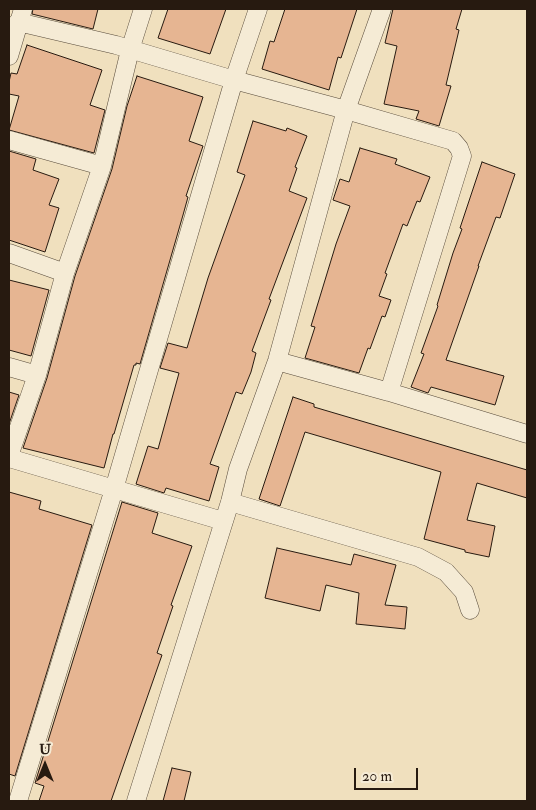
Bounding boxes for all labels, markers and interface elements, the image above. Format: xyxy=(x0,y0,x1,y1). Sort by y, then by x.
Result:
north arrow xyxy=(20,740,70,790)
text: U xyxy=(39,741,51,758)
scale bar xyxy=(356,758,420,790)
text: 20 m xyxy=(362,767,392,786)

